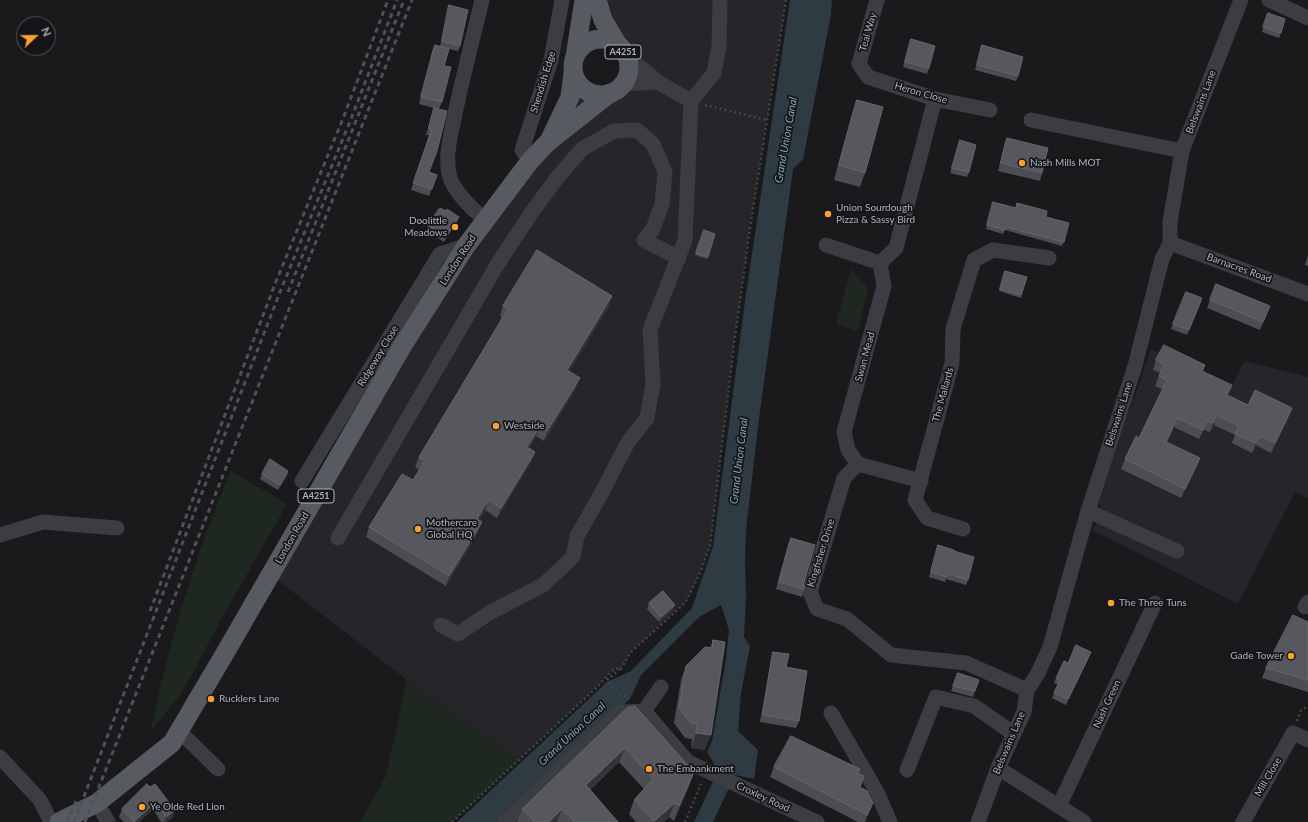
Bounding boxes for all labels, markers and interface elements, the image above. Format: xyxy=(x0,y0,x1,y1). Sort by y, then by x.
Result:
street label: Teal Way xyxy=(857,11,879,53)
north arrow xyxy=(16,16,56,56)
text: N xyxy=(39,25,54,38)
road number: A4251 xyxy=(605,45,641,59)
street label: Shendish Edge xyxy=(528,50,558,114)
street label: Belswains Lane xyxy=(1183,69,1219,135)
street label: Heron Close xyxy=(893,80,949,106)
water label: Grand Union Canal xyxy=(772,96,800,184)
place label: Nash Mills MOT xyxy=(1030,157,1101,169)
marker: Nash Mills MOT xyxy=(1017,158,1027,168)
place label: Union Sourdough Pizza & Sassy Bird xyxy=(836,202,915,226)
marker: Union Sourdough Pizza & Sassy Bird xyxy=(823,209,833,219)
place label: Doolittle Meadows xyxy=(404,215,447,238)
marker: Doolittle Meadows xyxy=(450,222,460,232)
street label: London Road xyxy=(437,233,479,287)
street label: Barnacres Road xyxy=(1205,251,1273,285)
street label: Ridgeway Close xyxy=(355,323,401,389)
street label: Swan Mead xyxy=(853,331,877,383)
street label: The Mallards xyxy=(930,366,956,424)
street label: Belswains Lane xyxy=(1103,380,1135,448)
water label: Grand Union Canal xyxy=(727,417,751,505)
place label: Westside xyxy=(504,420,545,432)
marker: Westside xyxy=(491,421,501,431)
road number: A4251 xyxy=(298,489,334,503)
street label: London Road xyxy=(272,510,312,566)
place label: Mothercare Global HQ xyxy=(426,517,477,540)
street label: Kingfisher Drive xyxy=(805,517,837,589)
marker: Mothercare Global HQ xyxy=(413,524,423,534)
place label: The Three Tuns xyxy=(1119,597,1187,609)
marker: The Three Tuns xyxy=(1106,598,1116,608)
place label: Gade Tower xyxy=(1230,650,1283,662)
marker: Gade Tower xyxy=(1286,651,1296,661)
street label: Nash Green xyxy=(1091,678,1123,730)
place label: Rucklers Lane xyxy=(219,693,280,705)
marker: Rucklers Lane xyxy=(206,694,216,704)
water label: Grand Union Canal xyxy=(536,700,608,768)
street label: Belswains Lane xyxy=(990,710,1028,776)
street label: Mill Close xyxy=(1252,755,1284,799)
place label: The Embankment xyxy=(657,763,734,775)
marker: The Embankment xyxy=(644,764,654,774)
street label: Croxley Road xyxy=(734,779,792,815)
place label: Ye Olde Red Lion xyxy=(150,801,225,813)
marker: Ye Olde Red Lion xyxy=(137,802,147,812)

